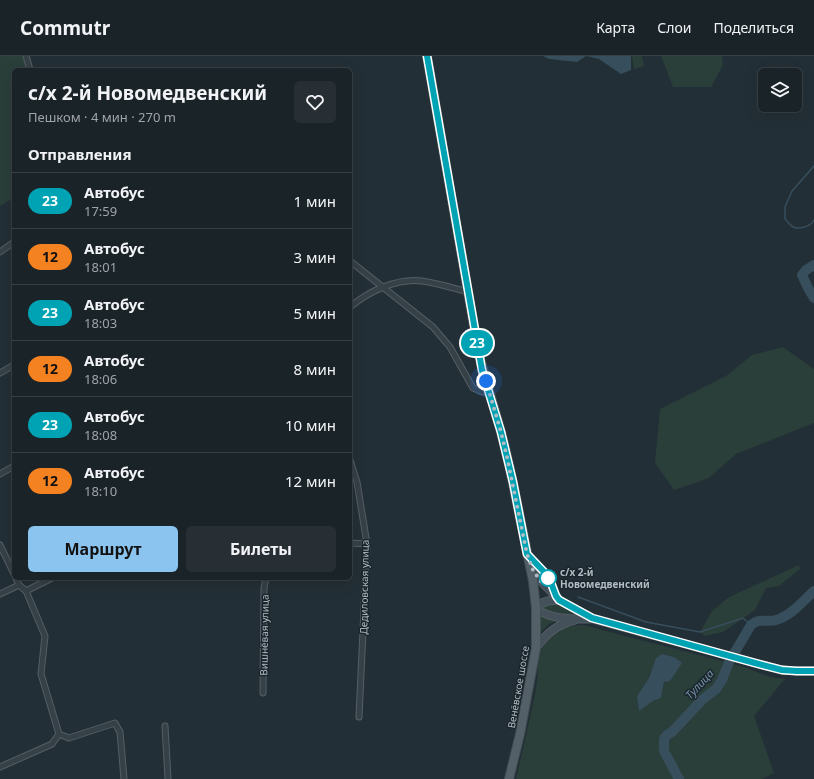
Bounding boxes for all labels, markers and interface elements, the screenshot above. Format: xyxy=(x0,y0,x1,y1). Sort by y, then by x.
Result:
text: Commutr xyxy=(20,15,110,41)
text: Карта xyxy=(596,18,635,37)
text: Слои xyxy=(657,18,691,37)
text: Поделиться xyxy=(713,18,794,37)
map controls xyxy=(758,68,802,112)
button: layers xyxy=(758,68,802,112)
text: с/х 2-й Новомедвенский xyxy=(28,80,267,106)
button: heart xyxy=(294,81,336,123)
text: Пешком · 4 мин · 270 m xyxy=(28,108,176,126)
text: Отправления xyxy=(28,144,132,164)
text: Автобус xyxy=(84,182,145,202)
text: 23 xyxy=(42,191,58,210)
text: 1 мин xyxy=(293,191,336,211)
text: 17:59 xyxy=(84,202,117,220)
text: Автобус xyxy=(84,238,145,258)
text: 12 xyxy=(42,247,58,266)
text: 3 мин xyxy=(293,247,336,267)
text: 18:01 xyxy=(84,258,117,276)
text: Автобус xyxy=(84,294,145,314)
text: 23 xyxy=(42,303,58,322)
text: 5 мин xyxy=(293,303,336,323)
text: 18:03 xyxy=(84,314,117,332)
line badge: 23 xyxy=(459,330,495,356)
text: 23 xyxy=(469,333,485,352)
text: Автобус xyxy=(84,350,145,370)
text: 12 xyxy=(42,359,58,378)
text: 8 мин xyxy=(293,359,336,379)
text: 18:06 xyxy=(84,370,117,388)
your location xyxy=(476,371,496,391)
text: Автобус xyxy=(84,406,145,426)
text: 23 xyxy=(42,415,58,434)
text: 10 мин xyxy=(285,415,336,435)
text: 18:08 xyxy=(84,426,117,444)
text: Автобус xyxy=(84,462,145,482)
text: 12 xyxy=(42,471,58,490)
text: 12 мин xyxy=(285,471,336,491)
text: 18:10 xyxy=(84,482,117,500)
button: Маршрут xyxy=(28,526,178,572)
button: Билеты xyxy=(186,526,336,572)
street label: Дедиловская улица xyxy=(356,540,372,634)
place label: с/х 2-й Новомедвенский xyxy=(560,565,650,591)
marker: с/х 2-й Новомедвенский xyxy=(539,569,557,587)
street label: Вишнёвая улица xyxy=(256,594,272,676)
street label: Венёвское шоссе xyxy=(504,644,532,729)
water label: Тулица xyxy=(681,666,717,702)

